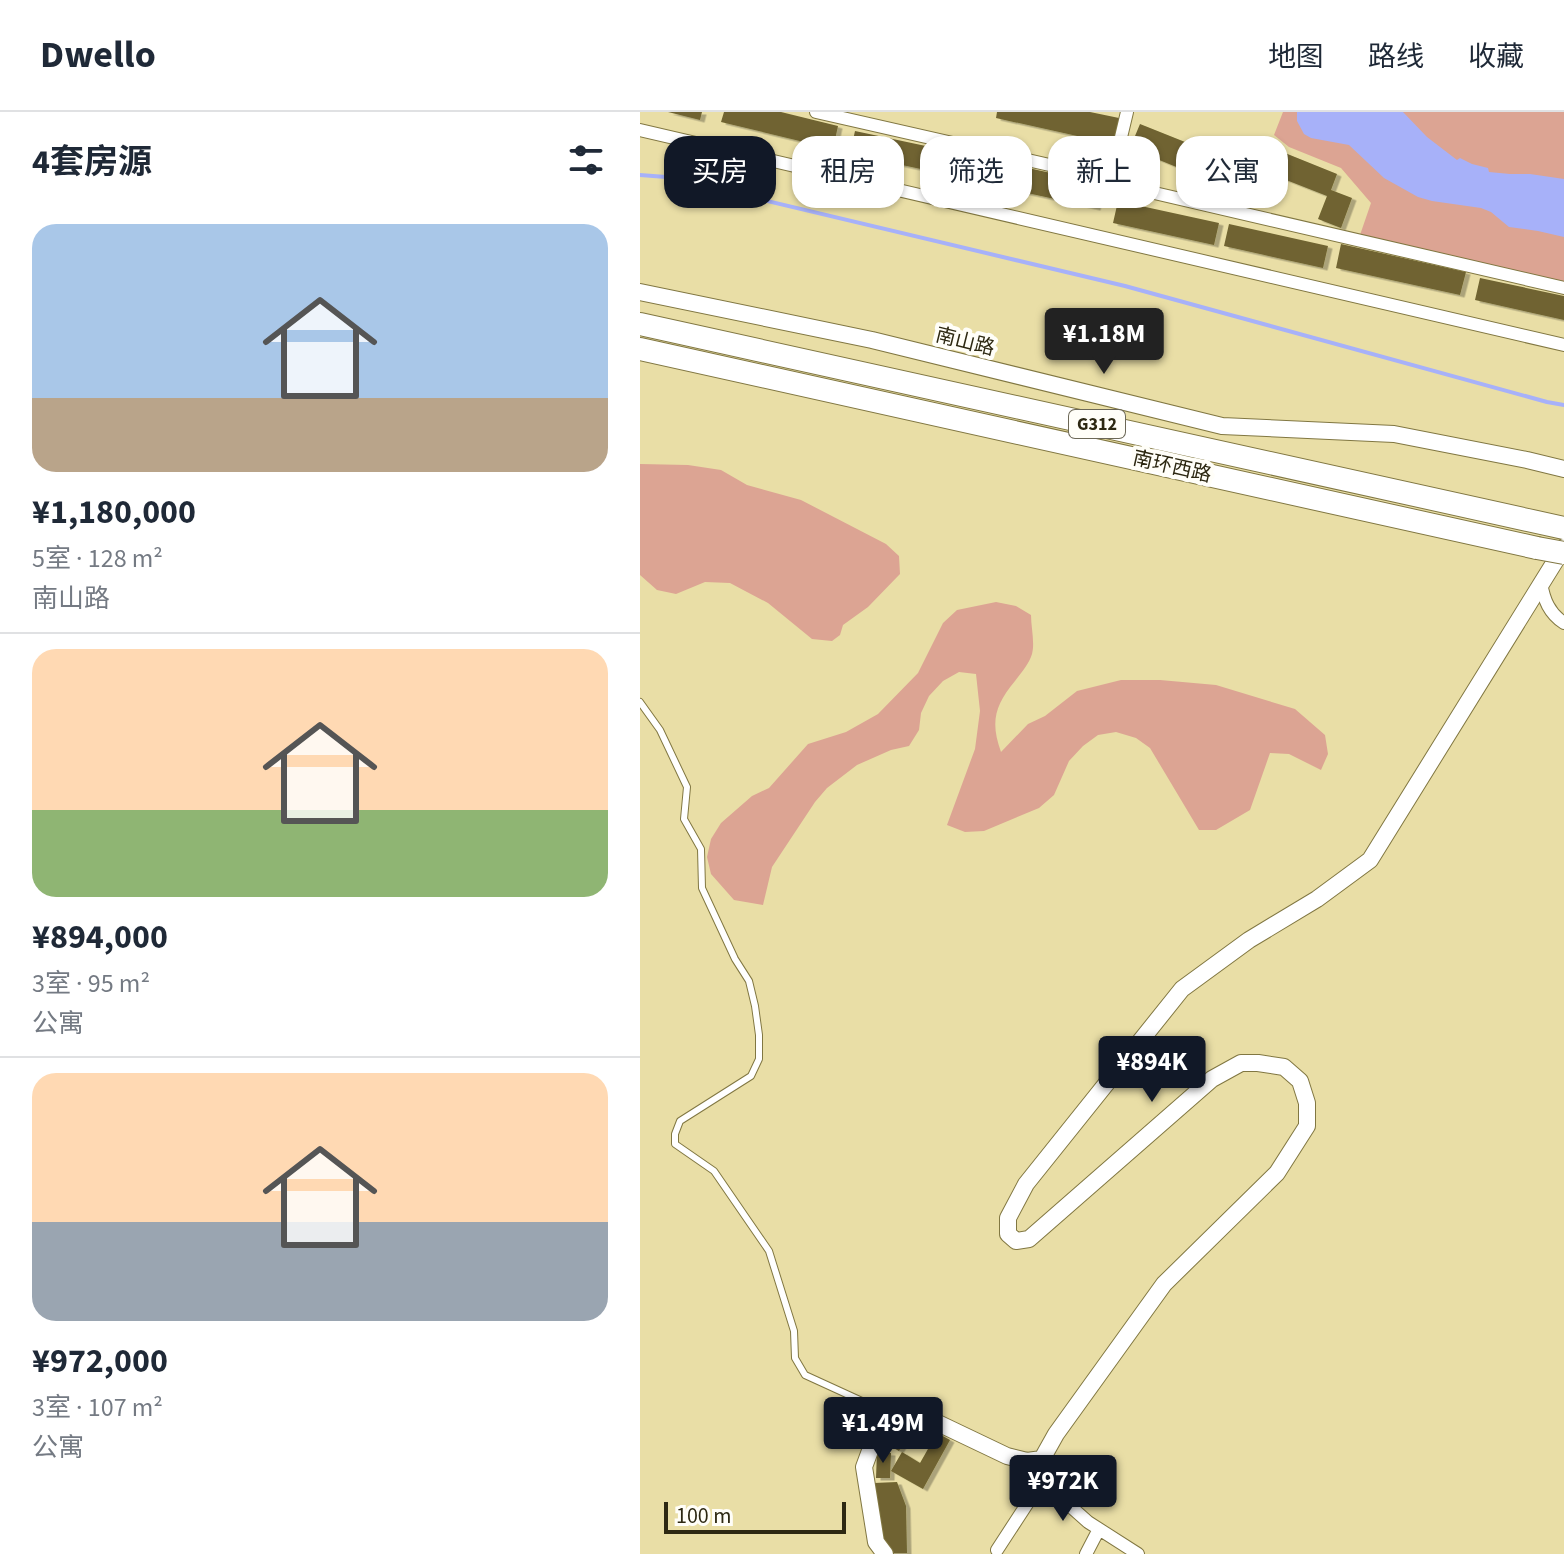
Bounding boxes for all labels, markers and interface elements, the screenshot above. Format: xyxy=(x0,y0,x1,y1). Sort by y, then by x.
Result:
text: Dwello xyxy=(40,28,156,82)
text: 地图 xyxy=(1268,37,1324,77)
text: 路线 xyxy=(1368,37,1424,77)
text: 收藏 xyxy=(1468,37,1524,77)
chip: 买房 xyxy=(664,136,776,208)
chip: 租房 xyxy=(792,136,904,208)
chip: 筛选 xyxy=(920,136,1032,208)
chip: 新上 xyxy=(1048,136,1160,208)
chip: 公寓 xyxy=(1176,136,1288,208)
text: 4套房源 xyxy=(32,138,152,187)
icon: filters xyxy=(564,138,608,182)
icon: home xyxy=(248,276,392,420)
pin: ¥1.18M xyxy=(1039,308,1169,376)
text: ¥1.18M xyxy=(1063,315,1145,352)
street label: 南山路 xyxy=(933,321,997,363)
road number: G312 xyxy=(1069,410,1125,438)
street label: 南环西路 xyxy=(1130,444,1214,490)
text: ¥1,180,000 xyxy=(32,488,196,537)
text: 5室 · 128 m² xyxy=(32,540,163,577)
text: 南山路 xyxy=(32,580,110,617)
icon: home xyxy=(248,701,392,845)
text: ¥894,000 xyxy=(32,913,168,962)
text: 3室 · 95 m² xyxy=(32,965,150,1002)
text: 公寓 xyxy=(32,1005,84,1042)
pin: ¥894K xyxy=(1096,1036,1208,1104)
text: ¥894K xyxy=(1117,1043,1187,1080)
icon: home xyxy=(248,1125,392,1269)
text: ¥972,000 xyxy=(32,1337,168,1386)
text: 3室 · 107 m² xyxy=(32,1389,163,1426)
pin: ¥1.49M xyxy=(818,1397,948,1465)
text: ¥1.49M xyxy=(842,1404,924,1441)
text: 公寓 xyxy=(32,1429,84,1466)
pin: ¥972K xyxy=(1007,1455,1119,1523)
text: ¥972K xyxy=(1028,1462,1098,1499)
scale bar xyxy=(664,1498,846,1534)
text: 100 m xyxy=(676,1500,731,1532)

